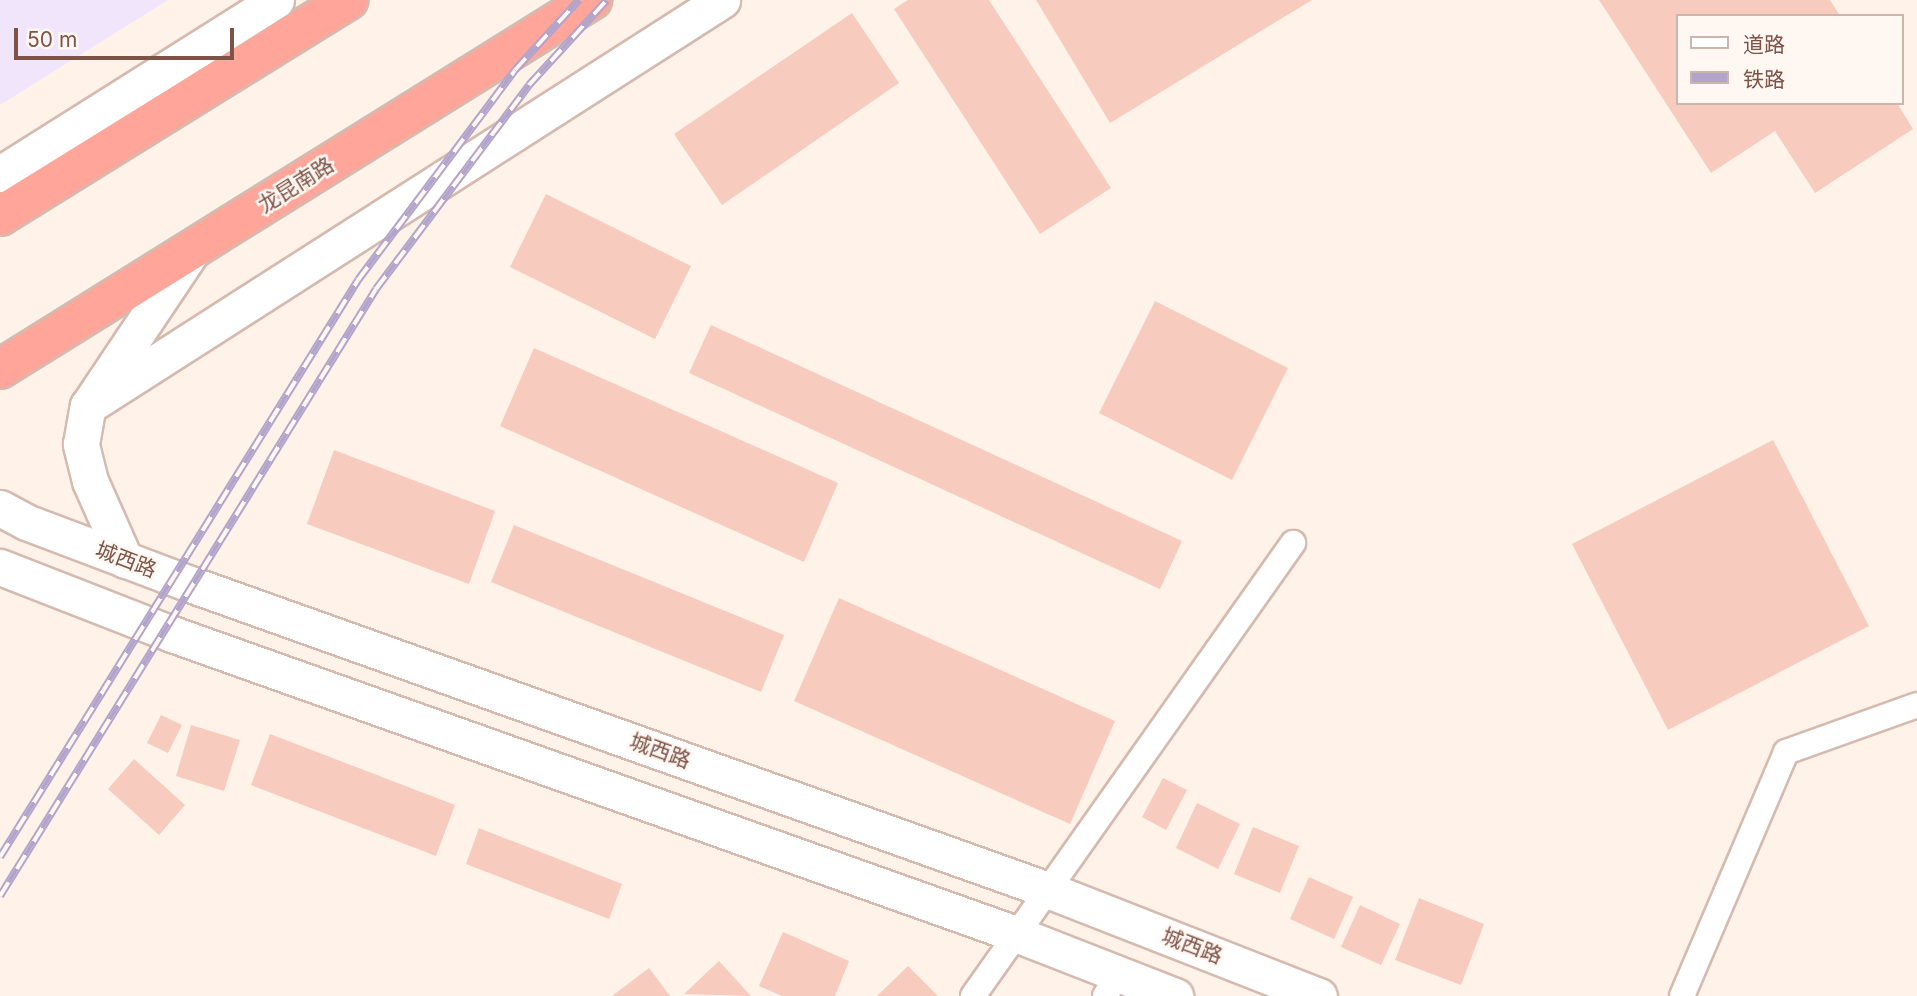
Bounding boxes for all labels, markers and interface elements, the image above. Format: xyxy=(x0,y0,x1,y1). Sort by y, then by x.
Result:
scale bar xyxy=(18,14,238,58)
legend xyxy=(1675,14,1903,105)
text: 50 m xyxy=(27,27,77,52)
text: 道路 xyxy=(1743,32,1785,57)
text: 铁路 xyxy=(1743,67,1785,92)
street label: 龙昆南路 xyxy=(254,152,338,218)
street label: 城西路 xyxy=(92,537,160,583)
street label: 城西路 xyxy=(626,728,694,774)
street label: 城西路 xyxy=(1158,923,1226,969)

